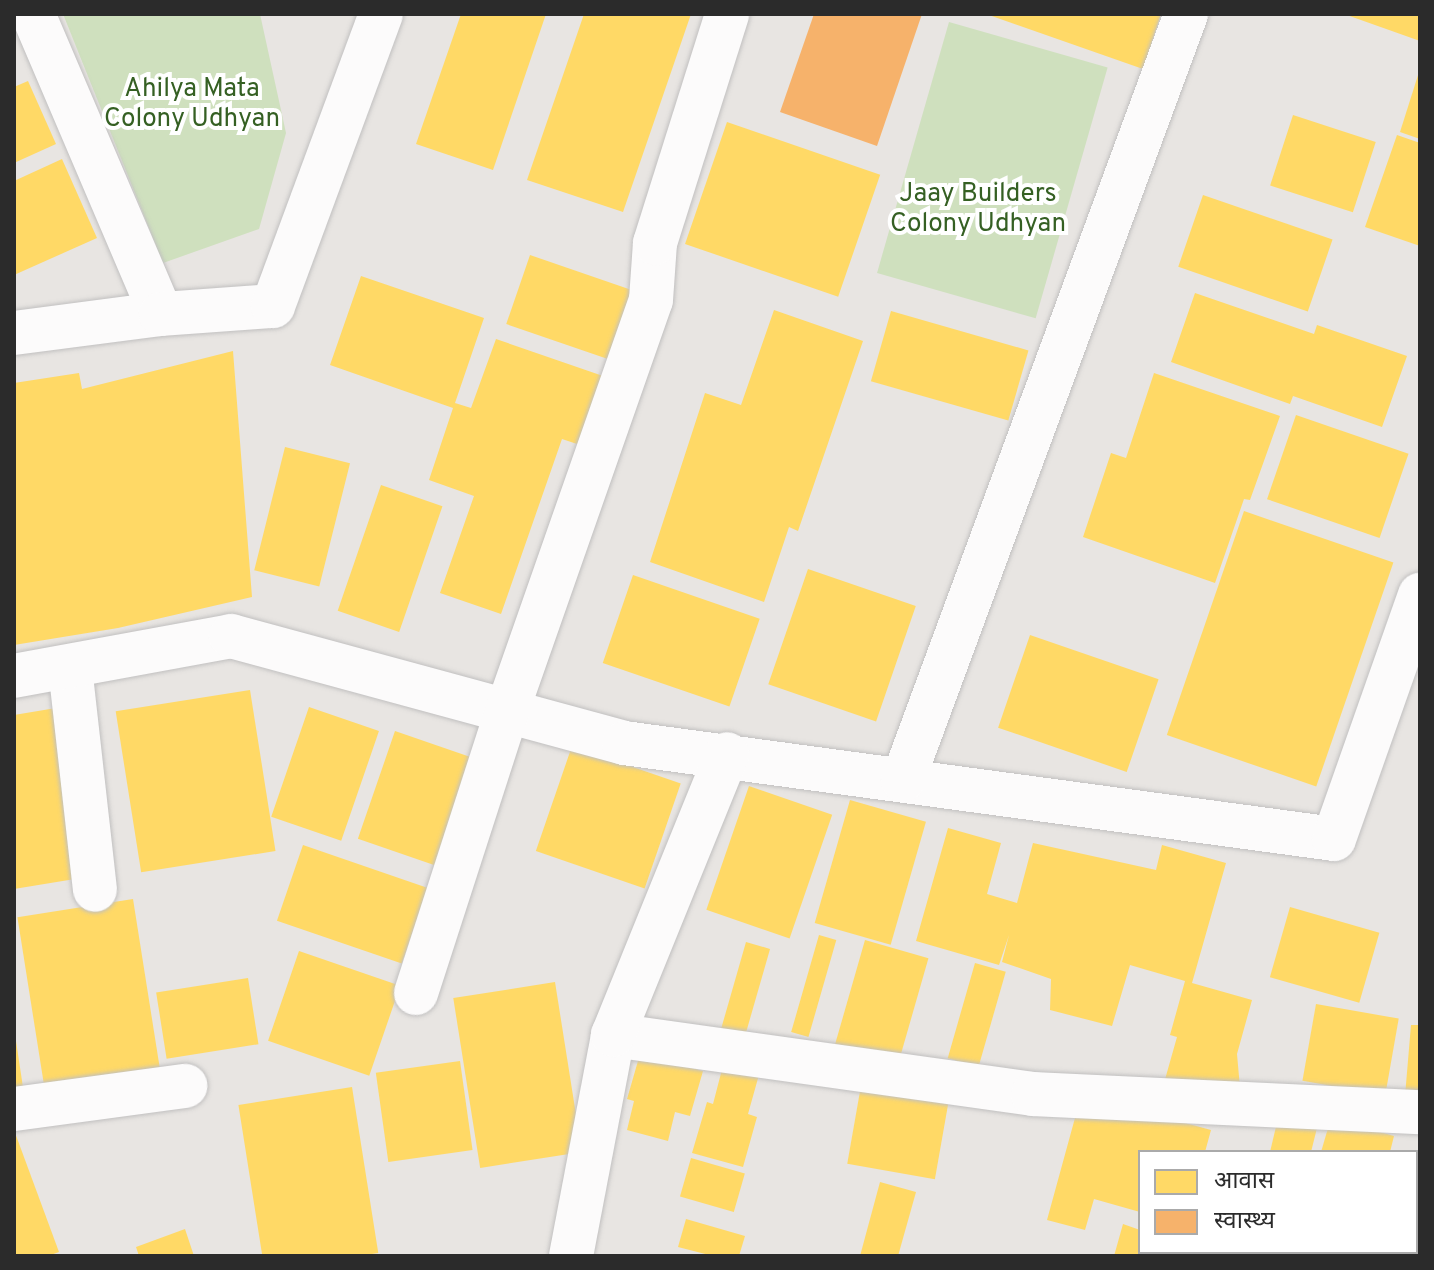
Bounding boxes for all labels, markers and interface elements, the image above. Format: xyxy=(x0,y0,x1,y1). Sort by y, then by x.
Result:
park label: Ahilya Mata Colony Udhyan xyxy=(104,74,280,136)
park label: Jaay Builders Colony Udhyan xyxy=(890,179,1066,240)
legend xyxy=(1138,1150,1418,1254)
text: आवास xyxy=(1214,1167,1274,1197)
text: स्वास्थ्य xyxy=(1214,1207,1275,1237)

